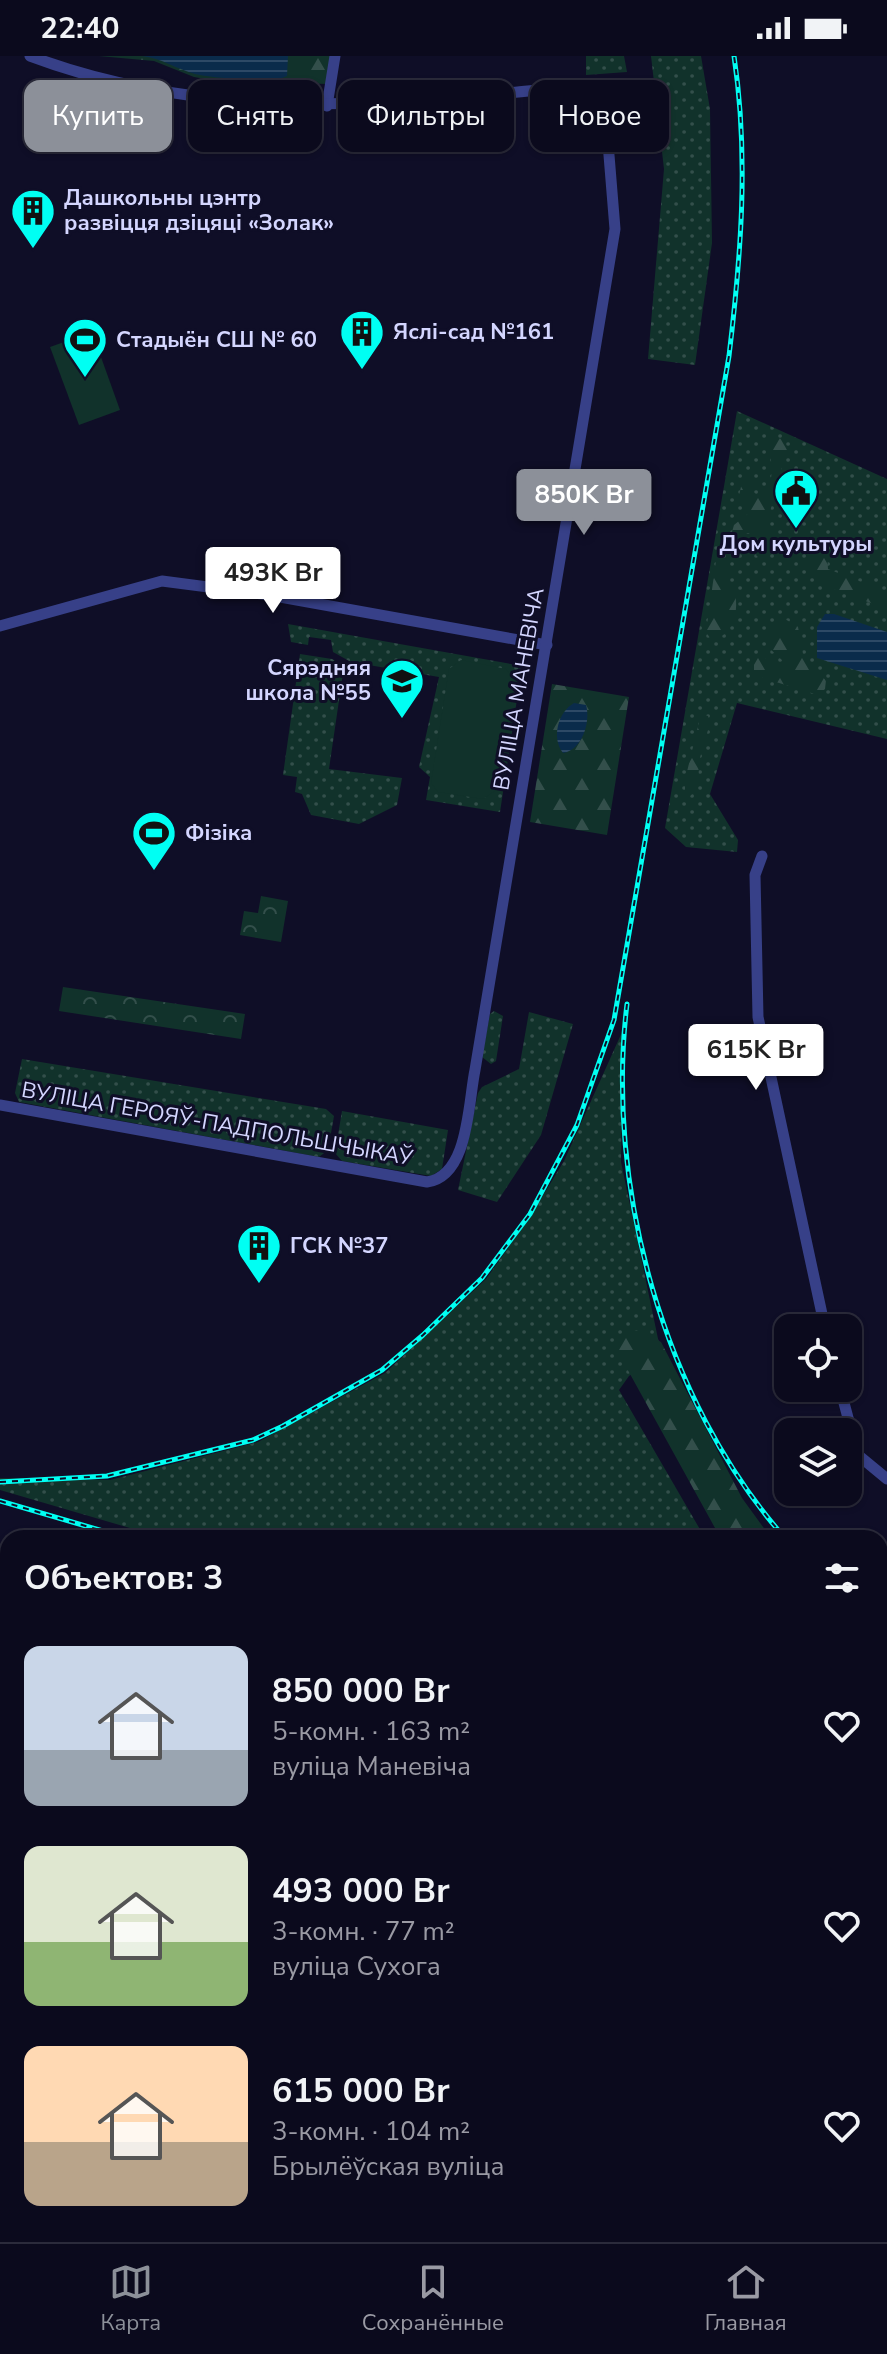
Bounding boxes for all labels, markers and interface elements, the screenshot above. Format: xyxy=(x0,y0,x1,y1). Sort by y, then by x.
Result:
text: 22:40 xyxy=(40,8,119,49)
chip: Купить xyxy=(24,80,172,152)
chip: Снять xyxy=(188,80,322,152)
chip: Фильтры xyxy=(338,80,514,152)
chip: Новое xyxy=(530,80,669,152)
place label: Дашкольны цэнтр развіцця дзіцяці «Золак» xyxy=(64,183,334,238)
building icon: Дашкольны цэнтр развіцця дзіцяці «Золак» xyxy=(9,187,57,250)
building icon: Яслі-сад №161 xyxy=(338,308,386,371)
sports icon: Стадыён СШ № 60 xyxy=(61,316,109,379)
place label: Яслі-сад №161 xyxy=(393,317,554,347)
place label: Стадыён СШ № 60 xyxy=(116,325,317,355)
public building icon: Дом культуры xyxy=(772,467,820,530)
pin: 850K Br xyxy=(510,469,658,537)
text: 850K Br xyxy=(534,477,634,512)
place label: Дом культуры xyxy=(720,529,872,559)
pin: 493K Br xyxy=(199,547,347,615)
text: 493K Br xyxy=(223,555,323,590)
street label: ВУЛІЦА МАНЕВІЧА xyxy=(486,585,552,793)
place label: Сярэдняя школа №55 xyxy=(246,653,371,708)
school or university icon: Сярэдняя школа №55 xyxy=(378,657,426,720)
sports icon: Фізіка xyxy=(130,809,178,872)
place label: Фізіка xyxy=(185,818,252,848)
pin: 615K Br xyxy=(682,1024,830,1092)
text: 615K Br xyxy=(706,1032,806,1067)
street label: ВУЛІЦА ГЕРОЯЎ-ПАДПОЛЬШЧЫКАЎ xyxy=(19,1075,416,1173)
building icon: ГСК №37 xyxy=(235,1222,283,1285)
place label: ГСК №37 xyxy=(290,1231,388,1261)
map controls xyxy=(774,1314,862,1506)
button: locate xyxy=(774,1314,862,1402)
button: layers xyxy=(774,1418,862,1506)
text: Объектов: 3 xyxy=(24,1555,223,1601)
icon: filters xyxy=(820,1556,864,1600)
text: 850 000 Br xyxy=(272,1668,449,1714)
icon: home xyxy=(88,1678,184,1774)
icon: heart xyxy=(820,1704,864,1748)
text: 5-комн. · 163 m² xyxy=(272,1714,470,1749)
text: вуліца Маневіча xyxy=(272,1749,471,1784)
text: 493 000 Br xyxy=(272,1868,449,1914)
icon: home xyxy=(88,1878,184,1974)
icon: heart xyxy=(820,1904,864,1948)
text: 3-комн. · 77 m² xyxy=(272,1914,455,1949)
text: вуліца Сухога xyxy=(272,1949,441,1984)
text: 615 000 Br xyxy=(272,2068,449,2114)
icon: home xyxy=(88,2078,184,2174)
icon: heart xyxy=(820,2104,864,2148)
text: 3-комн. · 104 m² xyxy=(272,2114,470,2149)
text: Брылёўская вуліца xyxy=(272,2149,504,2184)
tab: Карта xyxy=(100,2260,161,2338)
tab: Сохранённые xyxy=(362,2260,504,2338)
tab: Главная xyxy=(705,2260,787,2338)

